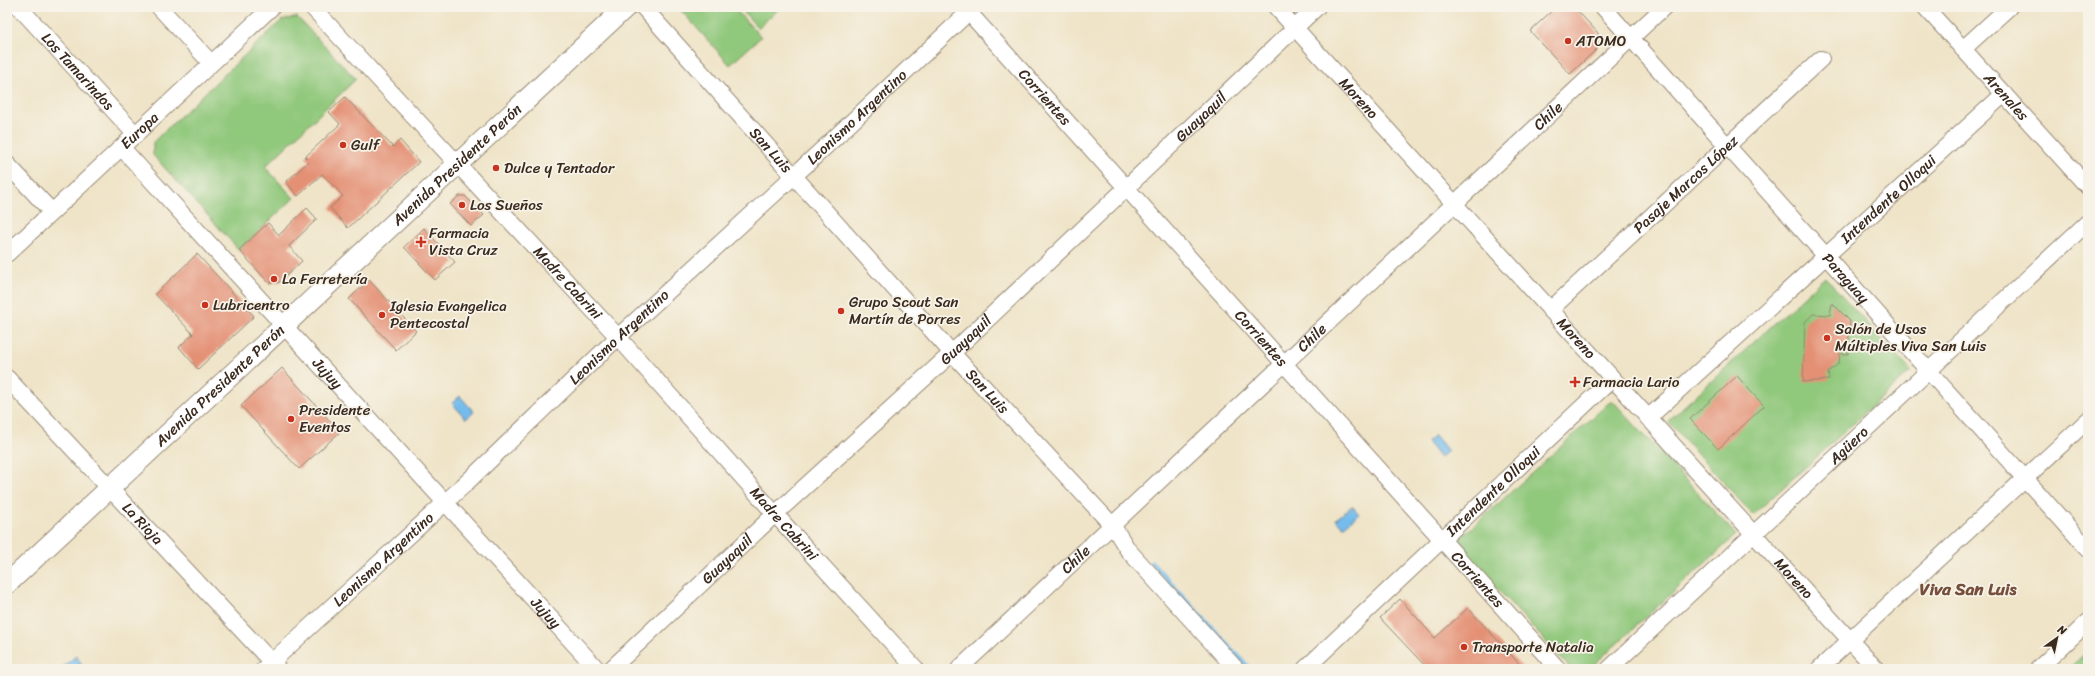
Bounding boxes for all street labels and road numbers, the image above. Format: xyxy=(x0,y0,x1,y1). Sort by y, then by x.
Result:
street label: Los Tamarindos xyxy=(35,26,121,117)
street label: Corrientes xyxy=(1012,62,1078,132)
street label: Leonismo Argentino xyxy=(800,63,913,171)
street label: Arenales xyxy=(1977,66,2035,127)
street label: Moreno xyxy=(1332,71,1385,126)
street label: Guayaquil xyxy=(1169,85,1234,148)
street label: Chile xyxy=(1527,95,1569,137)
street label: Avenida Presidente Perón xyxy=(385,97,528,233)
street label: Europa xyxy=(114,105,165,156)
street label: San Luis xyxy=(743,121,799,179)
street label: Pasaje Marcos López xyxy=(1627,128,1745,240)
street label: Intendente Olloqui xyxy=(1833,148,1943,251)
street label: Madre Cabrini xyxy=(527,240,609,326)
street label: Paraguay xyxy=(1816,247,1876,310)
street label: Leonismo Argentino xyxy=(562,283,676,391)
street label: Corrientes xyxy=(1228,303,1294,373)
street label: Guayaquil xyxy=(934,308,999,371)
street label: Moreno xyxy=(1550,311,1603,366)
street label: Chile xyxy=(1291,317,1333,359)
street label: Avenida Presidente Perón xyxy=(148,318,291,454)
street label: Jujuy xyxy=(305,351,349,396)
street label: San Luis xyxy=(959,362,1016,420)
street label: Agüero xyxy=(1822,419,1875,471)
street label: Intendente Olloqui xyxy=(1439,439,1547,543)
street label: Madre Cabrini xyxy=(743,481,825,568)
street label: La Rioja xyxy=(116,496,170,552)
street label: Leonismo Argentino xyxy=(326,505,440,613)
street label: Guayaquil xyxy=(695,527,760,591)
street label: Chile xyxy=(1055,538,1097,580)
street label: Corrientes xyxy=(1445,545,1511,614)
street label: Moreno xyxy=(1768,551,1820,606)
street label: Jujuy xyxy=(523,590,568,635)

